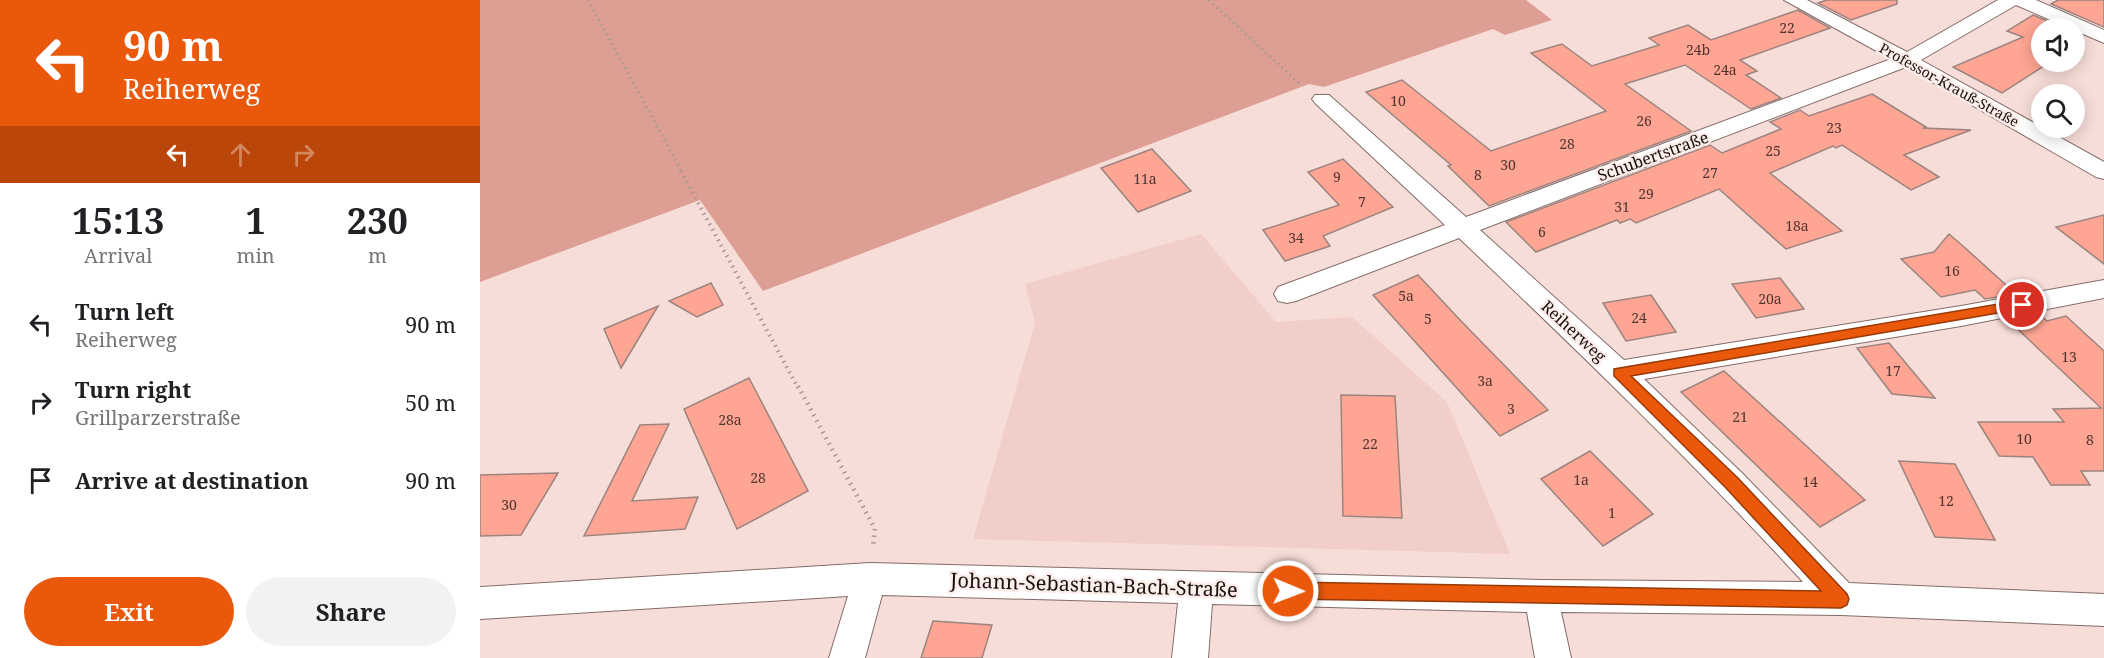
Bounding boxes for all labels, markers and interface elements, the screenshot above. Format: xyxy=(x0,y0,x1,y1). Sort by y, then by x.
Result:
text: 90 m xyxy=(123,16,223,73)
house number: 22 xyxy=(1779,18,1795,37)
map controls xyxy=(2031,18,2085,138)
button: sound xyxy=(2031,18,2085,72)
icon: left xyxy=(24,24,102,102)
street label: Professor-Krauß-Straße xyxy=(1876,38,2023,131)
house number: 24b xyxy=(1686,40,1710,59)
house number: 24a xyxy=(1713,60,1737,79)
text: Reiherweg xyxy=(123,70,260,107)
button: search xyxy=(2031,84,2085,138)
house number: 10 xyxy=(1390,91,1406,110)
house number: 26 xyxy=(1636,111,1652,130)
house number: 23 xyxy=(1826,118,1842,137)
street label: Schubertstraße xyxy=(1595,126,1711,186)
house number: 28 xyxy=(1559,134,1575,153)
icon: left xyxy=(161,138,194,171)
icon: ahead xyxy=(224,138,257,171)
icon: right xyxy=(287,138,320,171)
house number: 25 xyxy=(1765,141,1781,160)
house number: 30 xyxy=(1500,155,1516,174)
house number: 27 xyxy=(1702,163,1718,182)
house number: 8 xyxy=(1474,165,1482,184)
house number: 9 xyxy=(1333,167,1341,186)
house number: 11a xyxy=(1133,169,1157,188)
house number: 29 xyxy=(1638,184,1654,203)
house number: 7 xyxy=(1358,192,1366,211)
text: 15:13 xyxy=(72,196,164,245)
text: 1 xyxy=(245,196,266,245)
text: 230 xyxy=(347,196,408,245)
house number: 31 xyxy=(1614,197,1630,216)
house number: 18a xyxy=(1785,216,1809,235)
house number: 6 xyxy=(1538,222,1546,241)
house number: 34 xyxy=(1288,228,1304,247)
text: Arrival xyxy=(84,242,152,269)
text: min xyxy=(237,242,275,269)
text: m xyxy=(368,242,387,269)
house number: 16 xyxy=(1944,261,1960,280)
pin xyxy=(1996,279,2047,330)
house number: 5a xyxy=(1398,286,1414,305)
icon: arrive xyxy=(2005,288,2038,321)
house number: 20a xyxy=(1758,289,1782,308)
street label: Reiherweg xyxy=(1537,295,1612,367)
text: Turn left xyxy=(75,296,174,326)
icon: left xyxy=(24,308,57,341)
house number: 24 xyxy=(1631,308,1647,327)
text: 90 m xyxy=(405,309,456,339)
house number: 5 xyxy=(1424,309,1432,328)
text: Reiherweg xyxy=(75,326,177,353)
house number: 13 xyxy=(2061,347,2077,366)
house number: 17 xyxy=(1885,361,1901,380)
house number: 3a xyxy=(1477,371,1493,390)
text: Turn right xyxy=(75,374,191,404)
icon: right xyxy=(24,386,57,419)
text: 50 m xyxy=(405,387,456,417)
house number: 3 xyxy=(1507,399,1515,418)
text: Grillparzerstraße xyxy=(75,404,241,431)
house number: 21 xyxy=(1732,407,1748,426)
house number: 28a xyxy=(718,410,742,429)
house number: 10 xyxy=(2016,429,2032,448)
house number: 8 xyxy=(2086,430,2094,449)
house number: 22 xyxy=(1362,434,1378,453)
icon: arrive xyxy=(24,464,57,497)
text: Arrive at destination xyxy=(75,465,309,495)
text: 90 m xyxy=(405,465,456,495)
house number: 28 xyxy=(750,468,766,487)
house number: 1a xyxy=(1573,470,1589,489)
house number: 14 xyxy=(1802,472,1818,491)
house number: 12 xyxy=(1938,491,1954,510)
house number: 30 xyxy=(501,495,517,514)
house number: 1 xyxy=(1608,503,1616,522)
position arrow xyxy=(1256,559,1320,623)
street label: Johann-Sebastian-Bach-Straße xyxy=(949,566,1238,603)
button: Exit xyxy=(24,577,234,646)
button: Share xyxy=(246,577,456,646)

